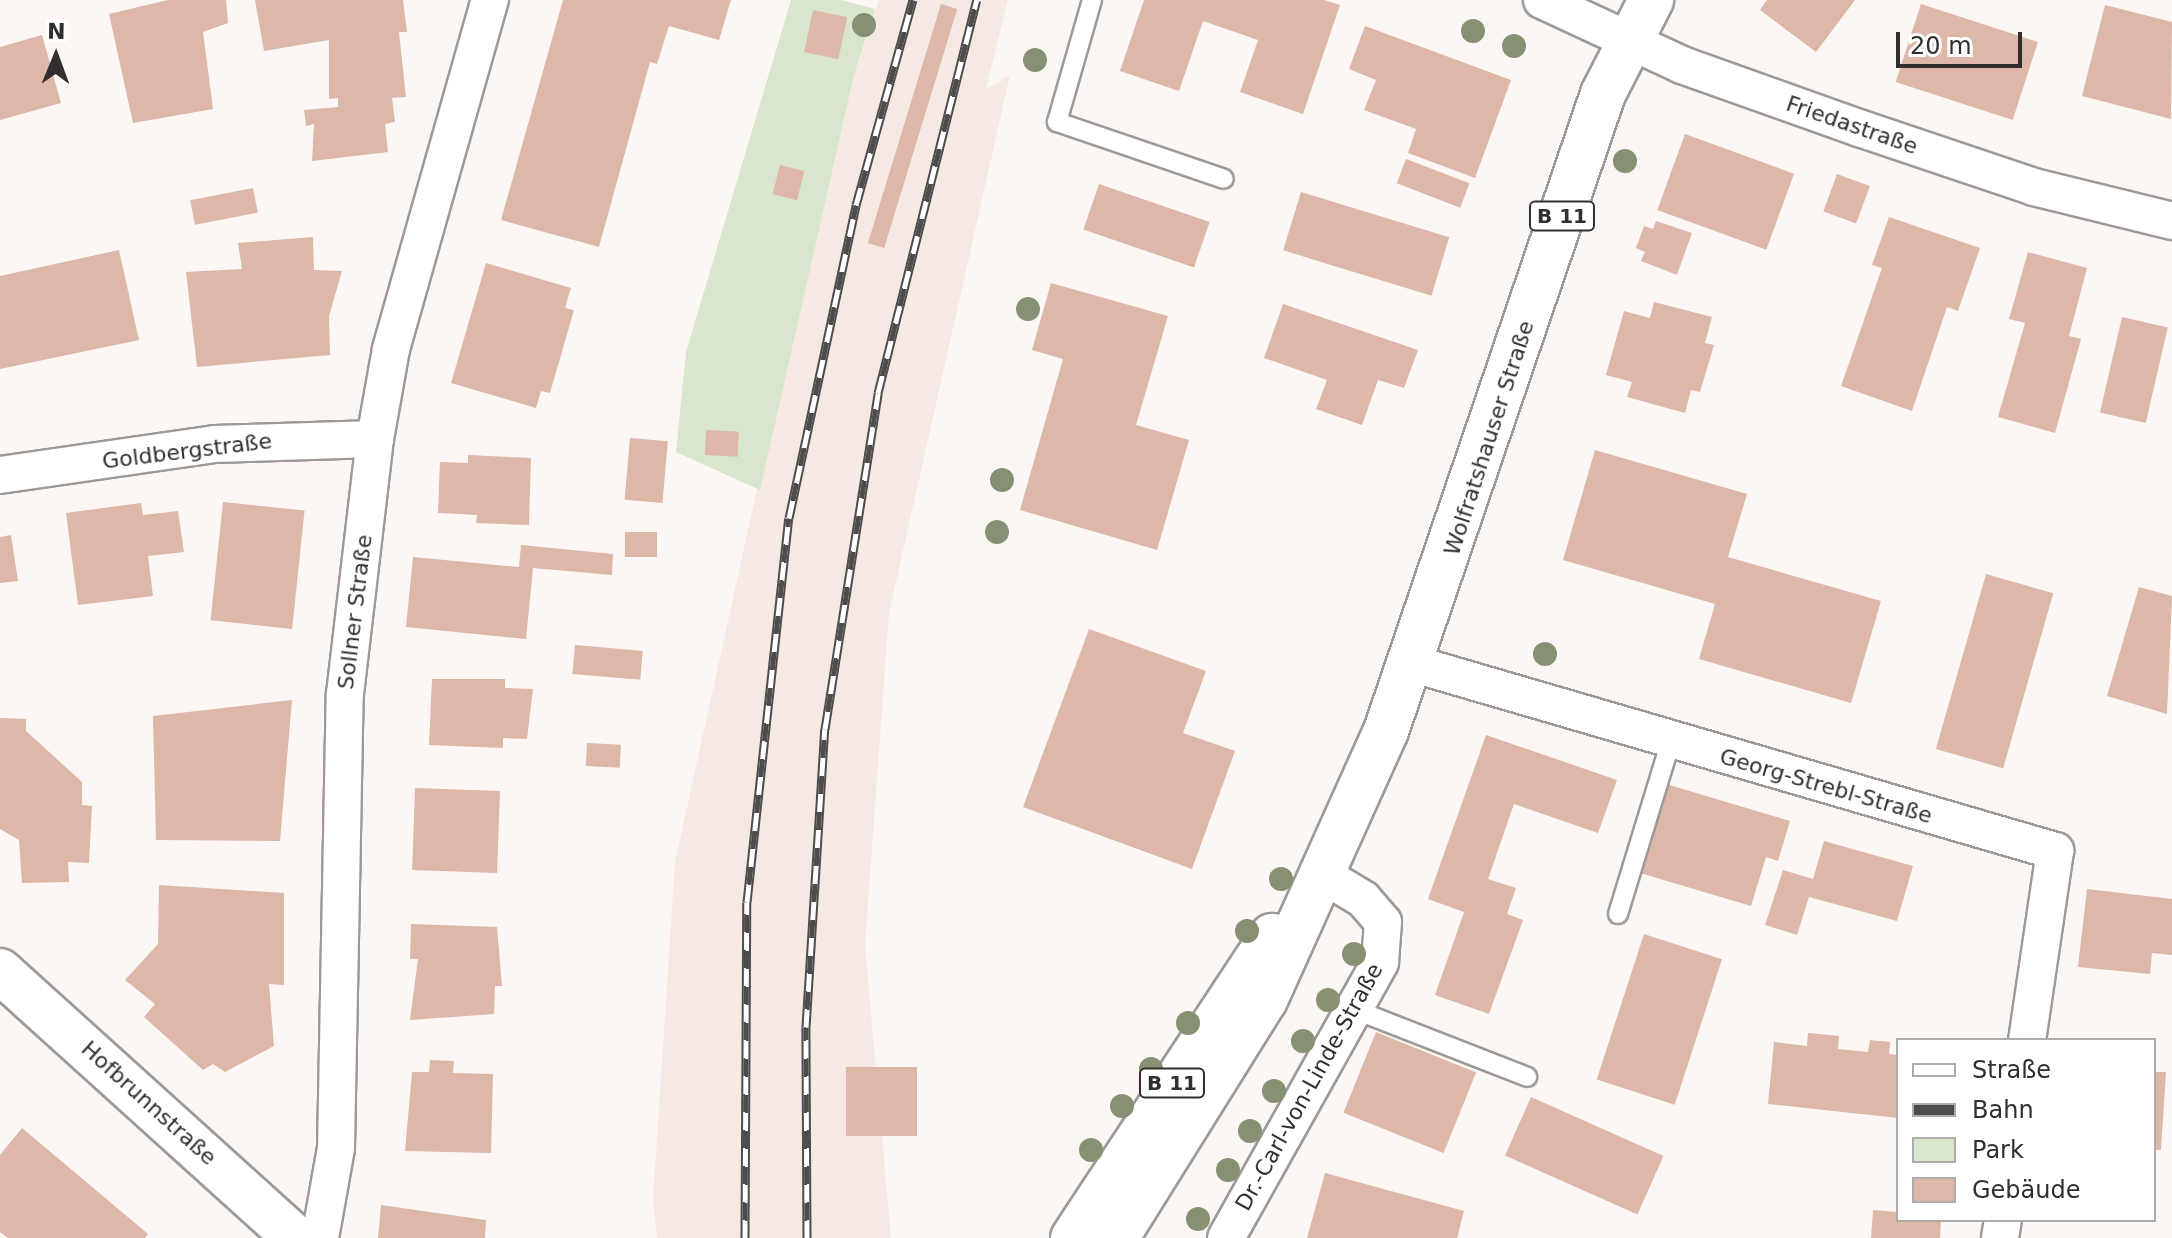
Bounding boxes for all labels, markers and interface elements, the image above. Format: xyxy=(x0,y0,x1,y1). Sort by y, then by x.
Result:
north arrow xyxy=(16,16,96,96)
scale bar xyxy=(1900,16,2026,66)
text: N xyxy=(47,19,66,44)
text: 20 m xyxy=(1910,32,1972,60)
street label: Friedastraße xyxy=(1783,90,1921,160)
road number: B 11 xyxy=(1528,200,1596,232)
street label: Wolfratshauser Straße xyxy=(1439,317,1539,559)
street label: Goldbergstraße xyxy=(101,427,273,475)
street label: Sollner Straße xyxy=(332,533,378,691)
street label: Georg-Strebl-Straße xyxy=(1717,743,1935,829)
street label: Dr.-Carl-von-Linde-Straße xyxy=(1230,959,1388,1215)
street label: Hofbrunnstraße xyxy=(76,1035,222,1171)
legend xyxy=(1896,1038,2156,1222)
text: Straße xyxy=(1972,1056,2051,1084)
road number: B 11 xyxy=(1138,1067,1206,1099)
text: Bahn xyxy=(1972,1096,2034,1124)
text: Park xyxy=(1972,1136,2024,1164)
text: Gebäude xyxy=(1972,1176,2081,1204)

